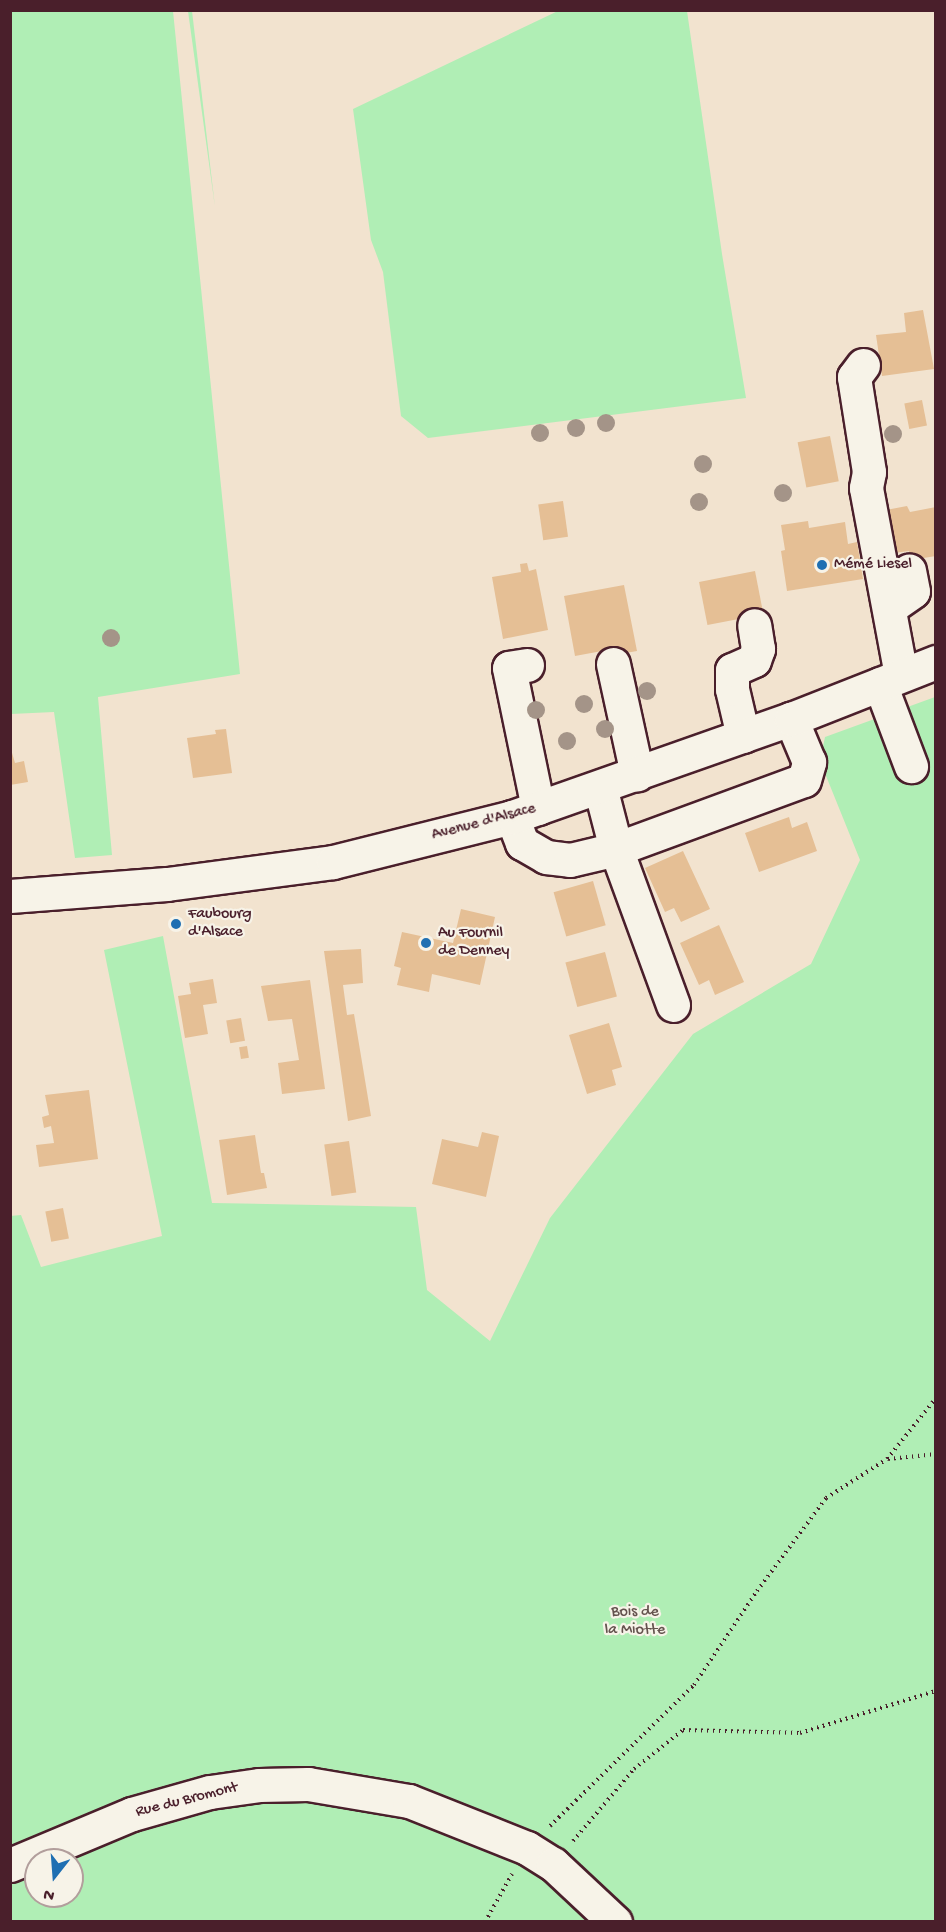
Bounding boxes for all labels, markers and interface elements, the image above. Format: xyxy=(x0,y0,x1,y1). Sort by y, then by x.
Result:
place label: Mémé Liesel xyxy=(834,555,912,575)
marker: Mémé Liesel xyxy=(815,558,829,572)
street label: Avenue d'Alsace xyxy=(430,800,538,846)
place label: Faubourg d'Alsace xyxy=(188,905,252,943)
marker: Faubourg d'Alsace xyxy=(169,917,183,931)
place label: Au Fournil de Denney xyxy=(438,924,509,962)
marker: Au Fournil de Denney xyxy=(419,936,433,950)
park label: Bois de la Miotte xyxy=(605,1603,665,1641)
street label: Rue du Bromont xyxy=(134,1779,240,1823)
north arrow xyxy=(24,1848,84,1908)
text: N xyxy=(41,1883,57,1904)

